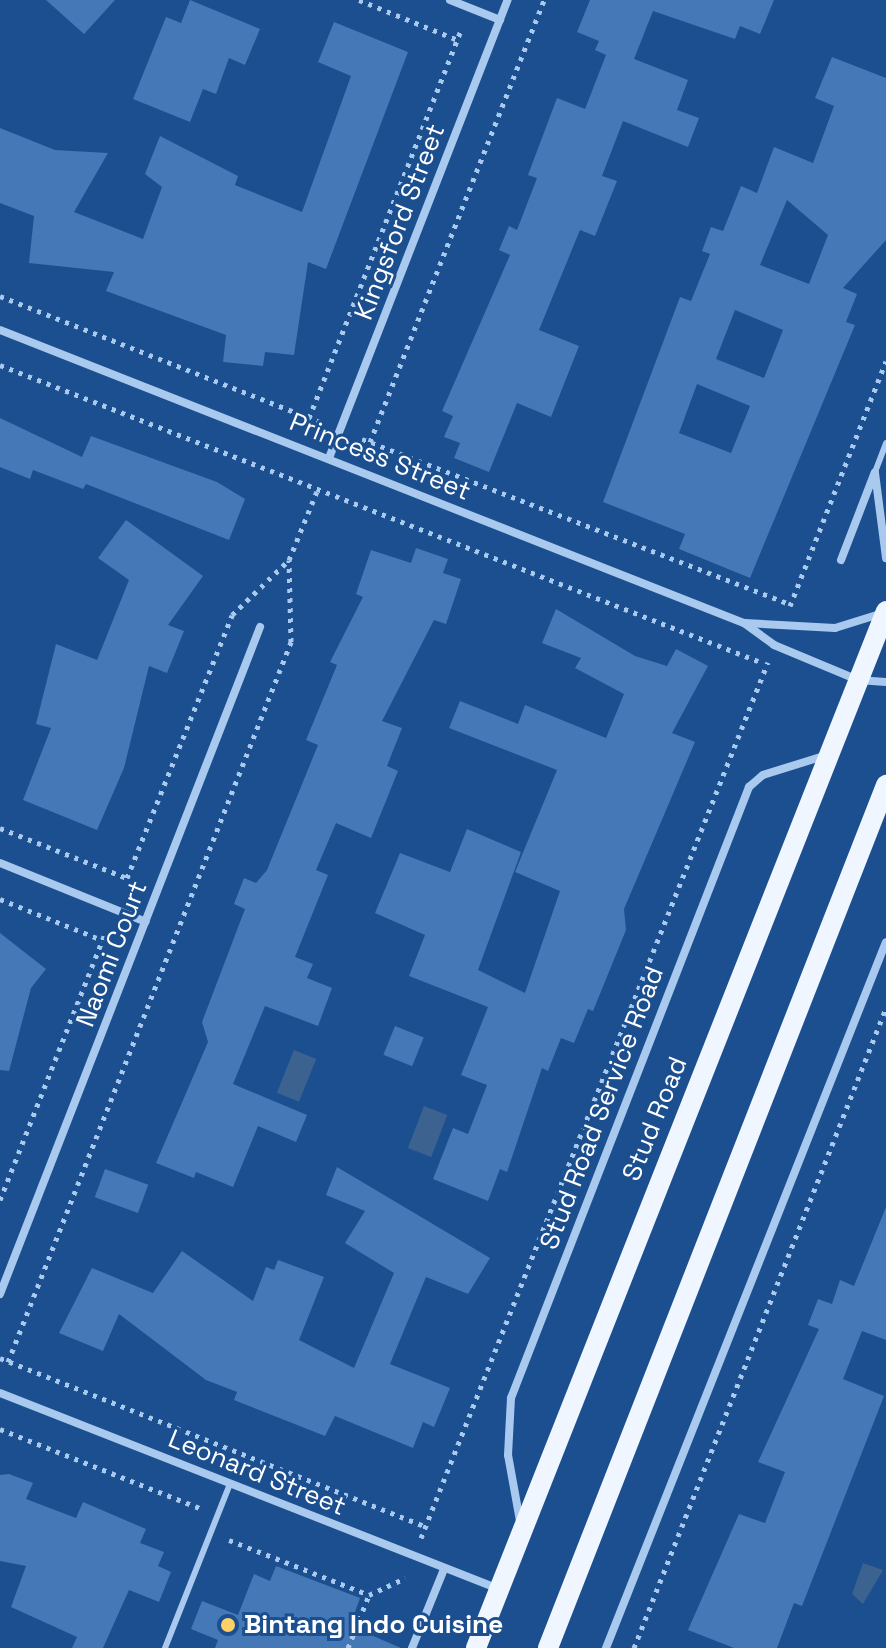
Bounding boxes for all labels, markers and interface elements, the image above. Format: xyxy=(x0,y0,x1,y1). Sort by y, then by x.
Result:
street label: Kingsford Street xyxy=(348,120,452,324)
street label: Princess Street xyxy=(285,407,475,507)
street label: Naomi Court xyxy=(70,877,154,1031)
street label: Stud Road Service Road xyxy=(534,962,670,1254)
street label: Stud Road xyxy=(616,1052,694,1186)
street label: Leonard Street xyxy=(164,1423,350,1523)
place label: Bintang Indo Cuisine xyxy=(244,1609,503,1641)
marker: Bintang Indo Cuisine xyxy=(219,1616,237,1634)

